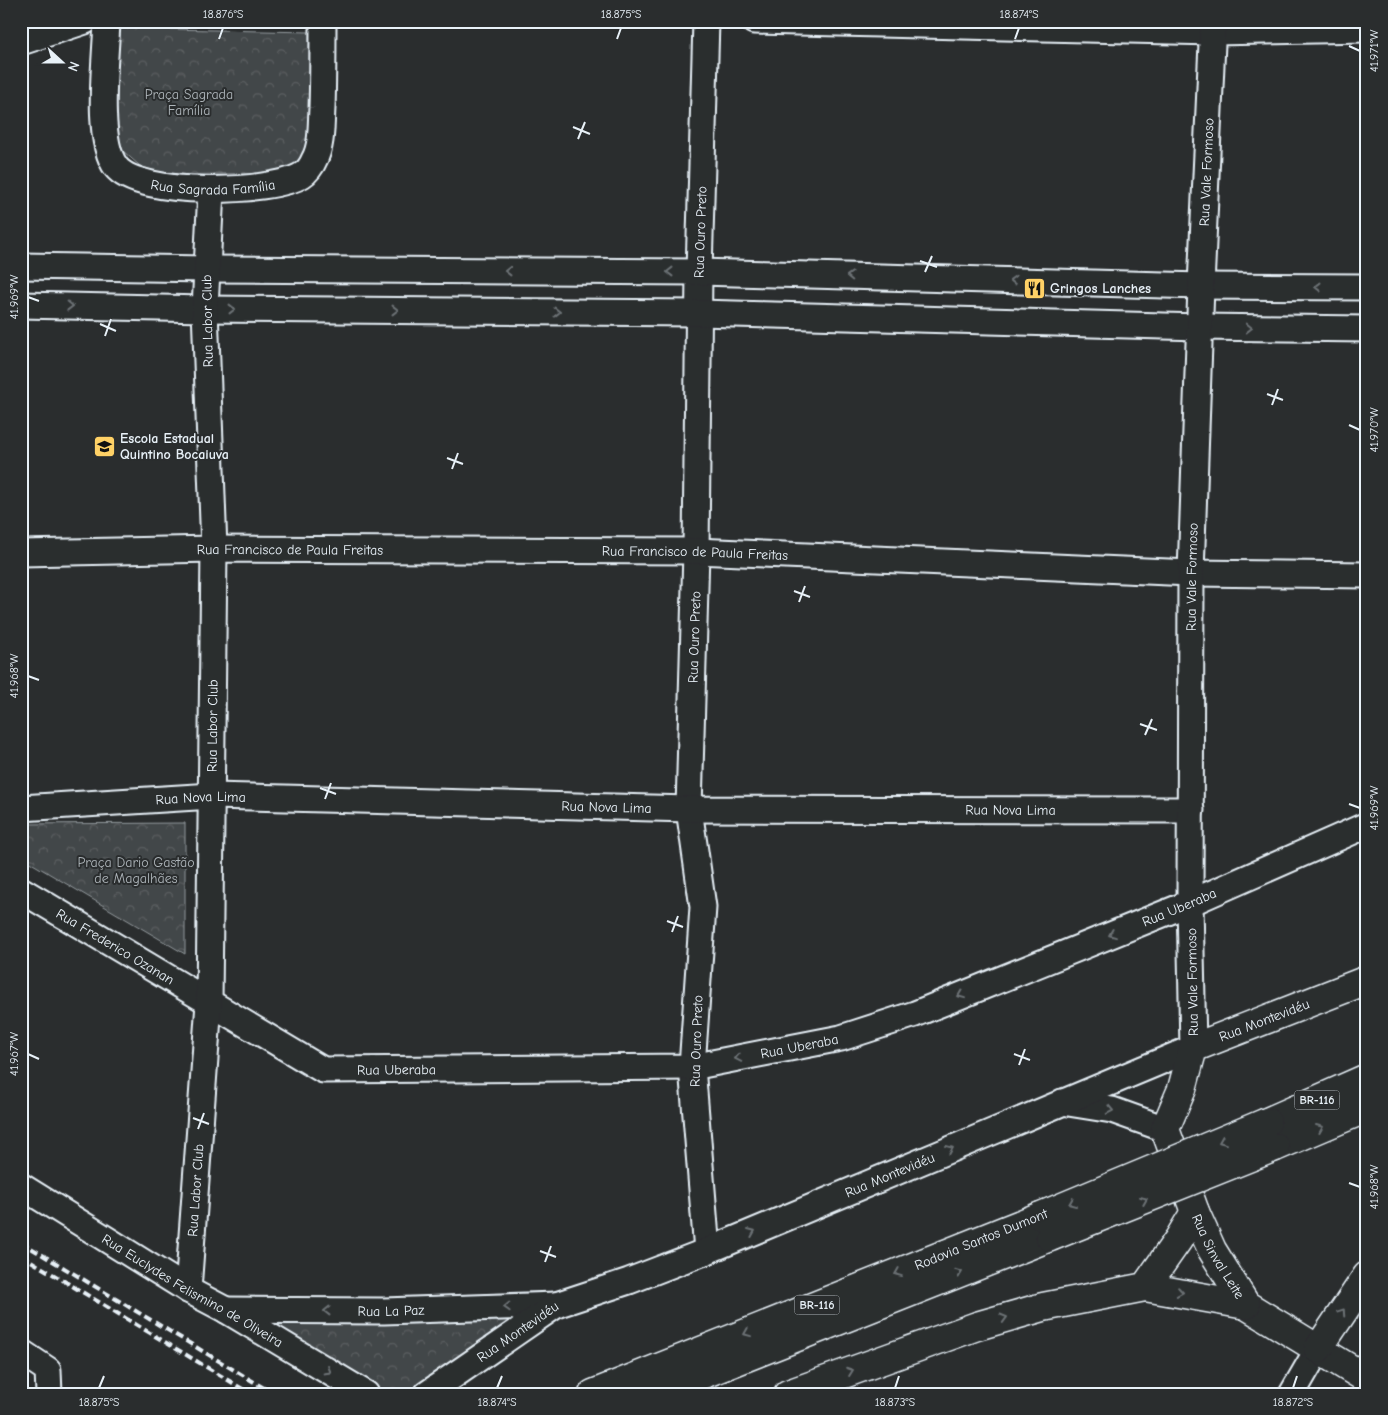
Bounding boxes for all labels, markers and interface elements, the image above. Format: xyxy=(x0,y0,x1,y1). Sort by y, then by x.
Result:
text: 18.876°S xyxy=(203,7,244,21)
text: 18.875°S xyxy=(601,7,642,21)
text: 18.874°S xyxy=(999,7,1039,21)
text: 41.971°W xyxy=(1367,29,1381,72)
north arrow xyxy=(38,38,88,88)
text: N xyxy=(64,59,83,74)
park label: Praça Sagrada Família xyxy=(145,86,233,119)
street label: Rua Vale Formoso xyxy=(1196,118,1218,227)
street label: Rua Sagrada Família xyxy=(149,176,277,198)
street label: Rua Ouro Preto xyxy=(690,186,711,278)
one-way arrow xyxy=(504,266,512,276)
one-way arrow xyxy=(666,267,674,277)
one-way arrow xyxy=(846,271,854,281)
text: 41.969°W xyxy=(7,274,21,320)
street label: Rua Labor Club xyxy=(198,274,217,368)
one-way arrow xyxy=(1008,275,1016,286)
restaurant icon: Gringos Lanches xyxy=(1022,276,1046,300)
place label: Gringos Lanches xyxy=(1050,280,1151,297)
one-way arrow xyxy=(1314,281,1322,292)
one-way arrow xyxy=(66,301,74,311)
one-way arrow xyxy=(229,304,237,314)
one-way arrow xyxy=(392,305,399,315)
one-way arrow xyxy=(554,307,562,317)
one-way arrow xyxy=(1246,323,1253,333)
text: 41.970°W xyxy=(1367,407,1381,453)
place label: Escola Estadual Quintino Bocaiuva xyxy=(120,430,229,463)
school or university icon: Escola Estadual Quintino Bocaiuva xyxy=(92,434,116,458)
street label: Rua Vale Formoso xyxy=(1183,522,1202,631)
street label: Rua Francisco de Paula Freitas xyxy=(197,541,383,559)
street label: Rua Francisco de Paula Freitas xyxy=(602,543,789,564)
street label: Rua Ouro Preto xyxy=(684,591,705,683)
text: 41.968°W xyxy=(7,653,21,698)
street label: Rua Labor Club xyxy=(204,679,222,772)
text: 41.969°W xyxy=(1367,785,1381,831)
street label: Rua Nova Lima xyxy=(155,788,246,809)
street label: Rua Nova Lima xyxy=(561,798,652,817)
street label: Rua Nova Lima xyxy=(965,802,1056,819)
park label: Praça Dario Gastão de Magalhães xyxy=(77,854,195,887)
street label: Rua Uberaba xyxy=(1140,885,1219,931)
street label: Rua Frederico Ozanan xyxy=(53,905,177,989)
one-way arrow xyxy=(1108,928,1117,939)
street label: Rua Vale Formoso xyxy=(1183,928,1202,1036)
one-way arrow xyxy=(958,989,966,999)
street label: Rua Ouro Preto xyxy=(686,995,707,1087)
street label: Rua Montevidéu xyxy=(1217,995,1312,1046)
text: 41.967°W xyxy=(7,1031,21,1076)
street label: Rua Uberaba xyxy=(759,1031,840,1062)
one-way arrow xyxy=(734,1052,743,1063)
street label: Rua Uberaba xyxy=(357,1061,436,1079)
road number: BR-116 xyxy=(1294,1090,1340,1110)
one-way arrow xyxy=(1106,1104,1115,1115)
one-way arrow xyxy=(1315,1124,1324,1134)
one-way arrow xyxy=(1218,1135,1227,1145)
street label: Rua Labor Club xyxy=(184,1143,208,1237)
one-way arrow xyxy=(945,1145,954,1156)
street label: Rua Montevidéu xyxy=(842,1149,937,1201)
text: 41.968°W xyxy=(1367,1164,1381,1209)
one-way arrow xyxy=(1139,1195,1148,1206)
one-way arrow xyxy=(1068,1197,1077,1207)
street label: Rodovia Santos Dumont xyxy=(912,1205,1051,1274)
street label: Rua Sinval Leite xyxy=(1188,1211,1248,1302)
one-way arrow xyxy=(747,1228,756,1239)
street label: Rua Euclydes Felismino de Oliveira xyxy=(99,1231,286,1351)
one-way arrow xyxy=(894,1266,903,1277)
one-way arrow xyxy=(954,1269,963,1280)
one-way arrow xyxy=(1175,1287,1184,1297)
road number: BR-116 xyxy=(794,1296,840,1314)
street label: Rua Montevidéu xyxy=(474,1298,562,1366)
street label: Rua La Paz xyxy=(358,1302,425,1320)
one-way arrow xyxy=(503,1302,511,1312)
one-way arrow xyxy=(323,1305,331,1316)
one-way arrow xyxy=(1336,1308,1346,1317)
one-way arrow xyxy=(999,1314,1007,1324)
one-way arrow xyxy=(743,1326,752,1337)
one-way arrow xyxy=(322,1364,331,1374)
one-way arrow xyxy=(845,1367,854,1377)
text: 18.875°S xyxy=(79,1395,120,1409)
text: 18.874°S xyxy=(477,1395,517,1409)
text: 18.873°S xyxy=(875,1395,916,1409)
text: 18.872°S xyxy=(1273,1395,1314,1409)

